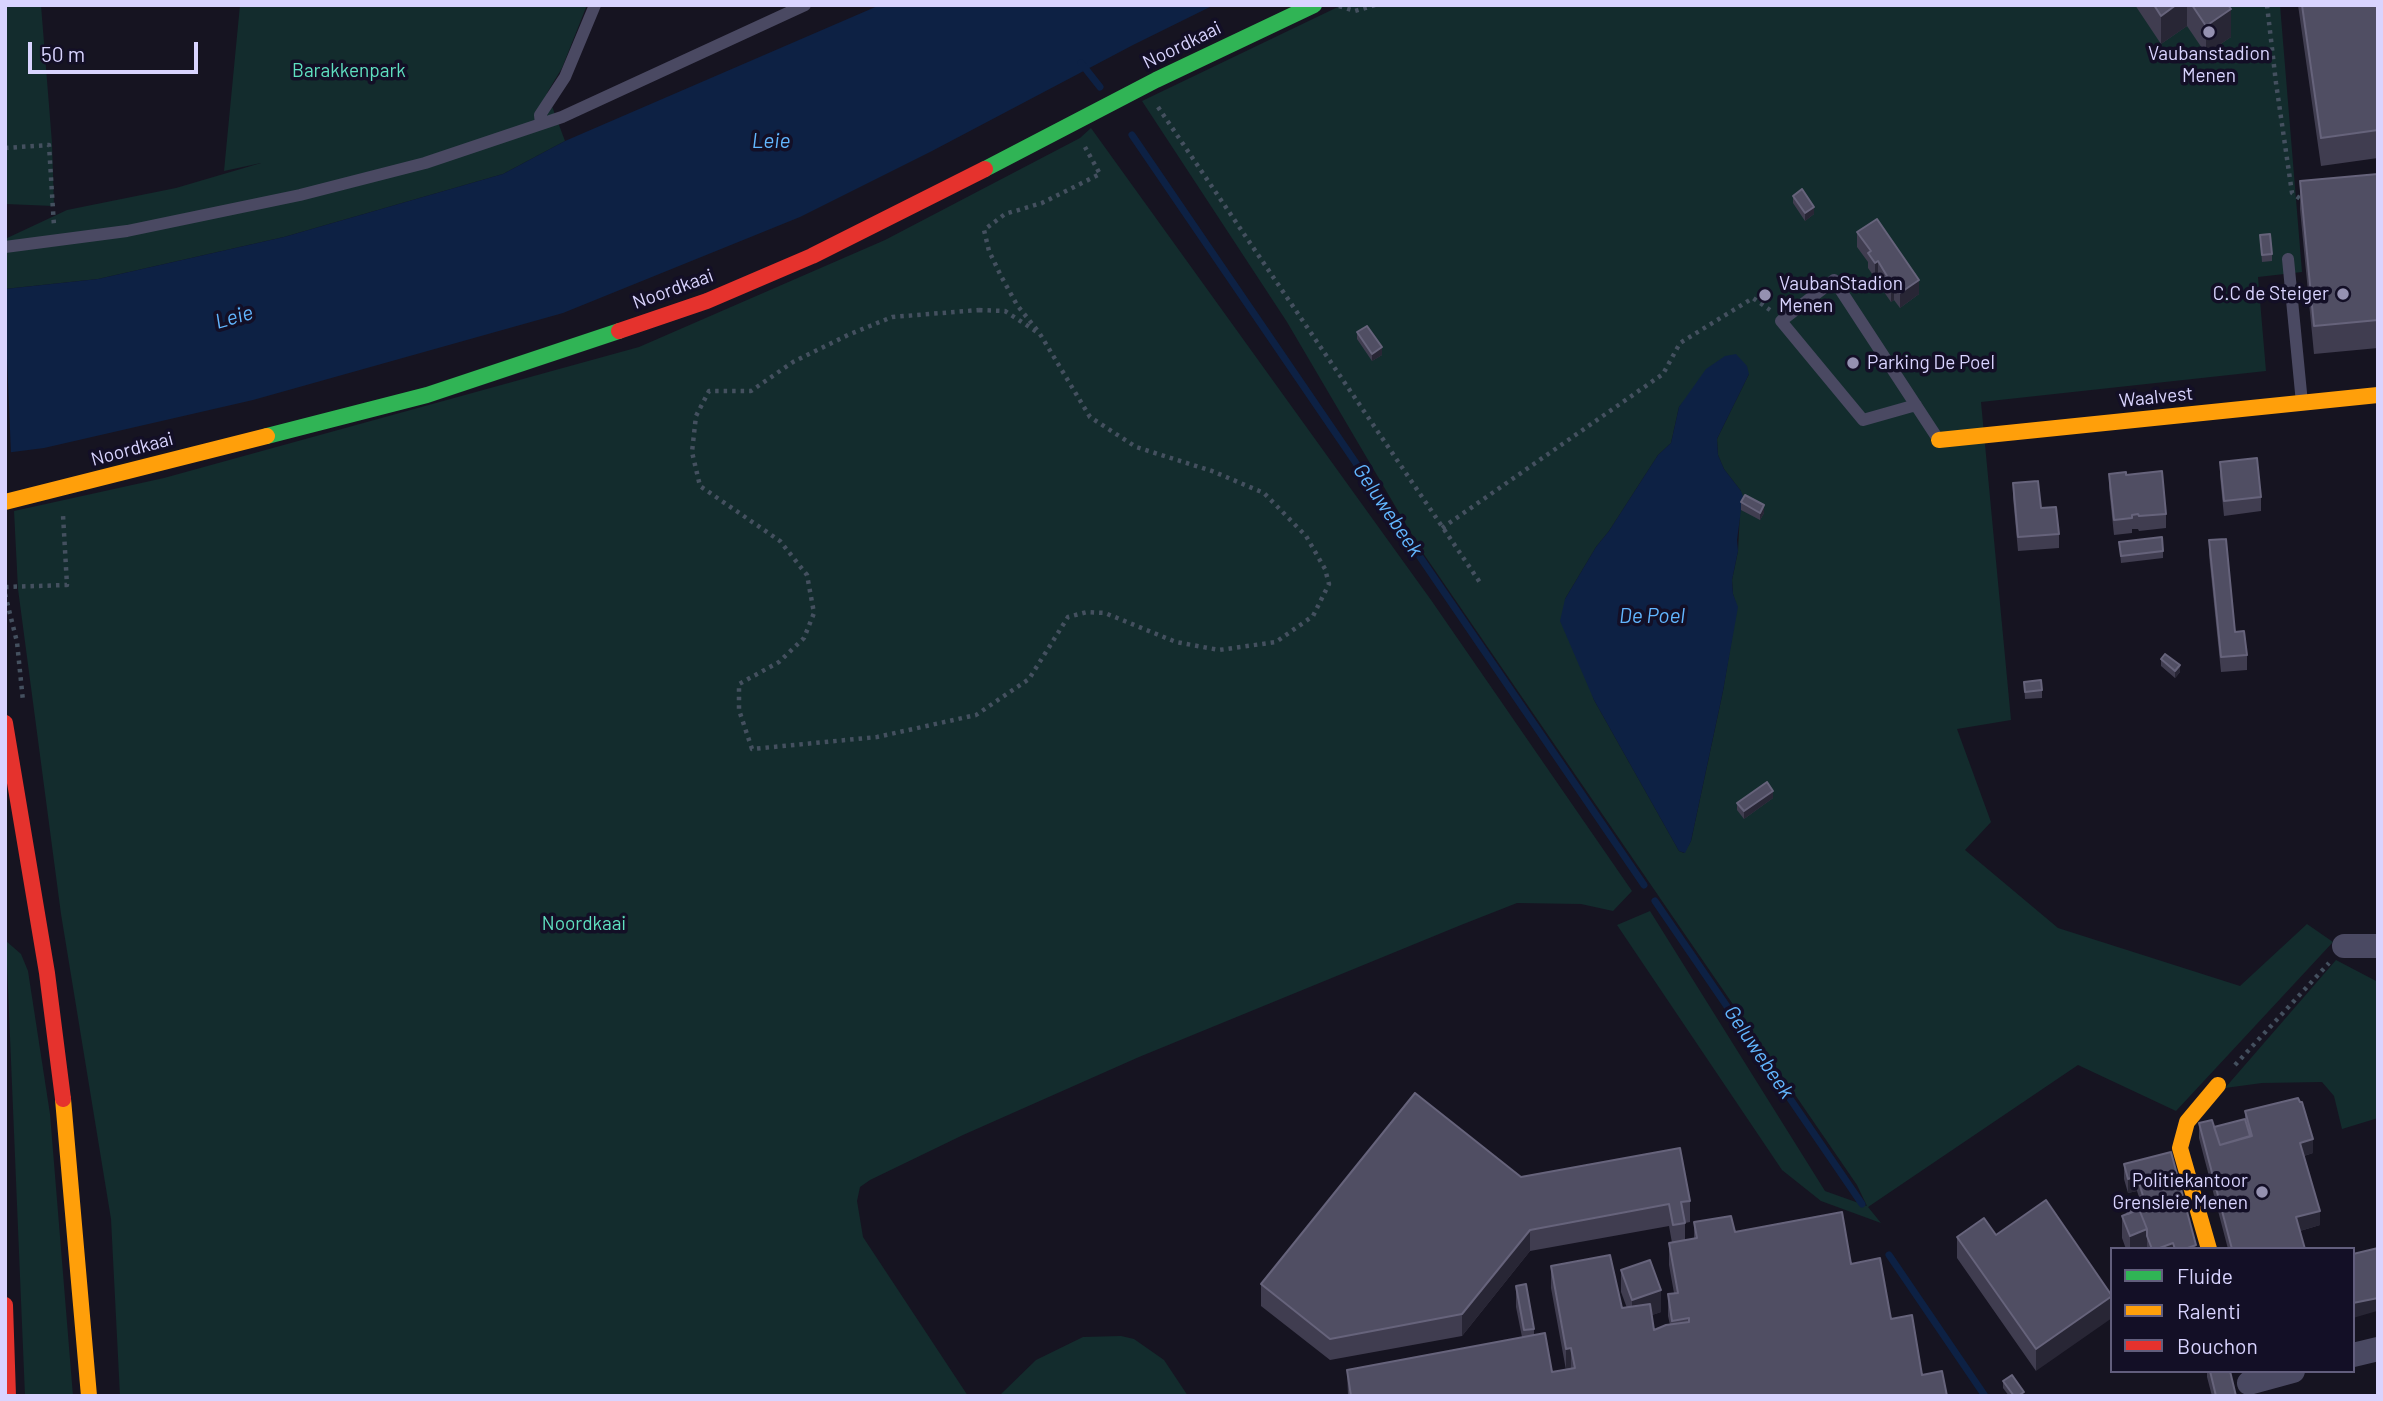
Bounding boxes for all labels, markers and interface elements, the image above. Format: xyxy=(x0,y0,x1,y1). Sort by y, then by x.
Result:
street label: Noordkaai xyxy=(1139,16,1225,74)
marker: Vaubanstadion Menen xyxy=(2201,24,2217,40)
scale bar xyxy=(32,28,201,72)
text: 50 m xyxy=(41,41,85,66)
place label: Vaubanstadion Menen xyxy=(2148,43,2270,87)
park label: Barakkenpark xyxy=(292,60,406,82)
water label: Leie xyxy=(752,128,790,154)
street label: Noordkaai xyxy=(629,264,717,314)
place label: VaubanStadion Menen xyxy=(1779,273,1903,317)
place label: C.C de Steiger xyxy=(2213,283,2329,305)
marker: C.C de Steiger xyxy=(2335,286,2351,302)
marker: VaubanStadion Menen xyxy=(1757,287,1773,303)
water label: Leie xyxy=(212,300,256,334)
place label: Parking De Poel xyxy=(1867,352,1995,374)
marker: Parking De Poel xyxy=(1845,355,1861,371)
street label: Waalvest xyxy=(2118,382,2194,412)
street label: Noordkaai xyxy=(88,427,176,471)
water label: Geluwebeek xyxy=(1348,459,1428,561)
water label: De Poel xyxy=(1619,603,1685,629)
park label: Noordkaai xyxy=(542,913,626,935)
water label: Geluwebeek xyxy=(1719,1001,1799,1103)
place label: Politiekantoor Grensleie Menen xyxy=(2113,1170,2248,1214)
marker: Politiekantoor Grensleie Menen xyxy=(2254,1184,2270,1200)
legend xyxy=(2110,1247,2355,1373)
text: Fluide xyxy=(2177,1263,2233,1288)
text: Ralenti xyxy=(2177,1298,2241,1323)
text: Bouchon xyxy=(2177,1333,2258,1358)

